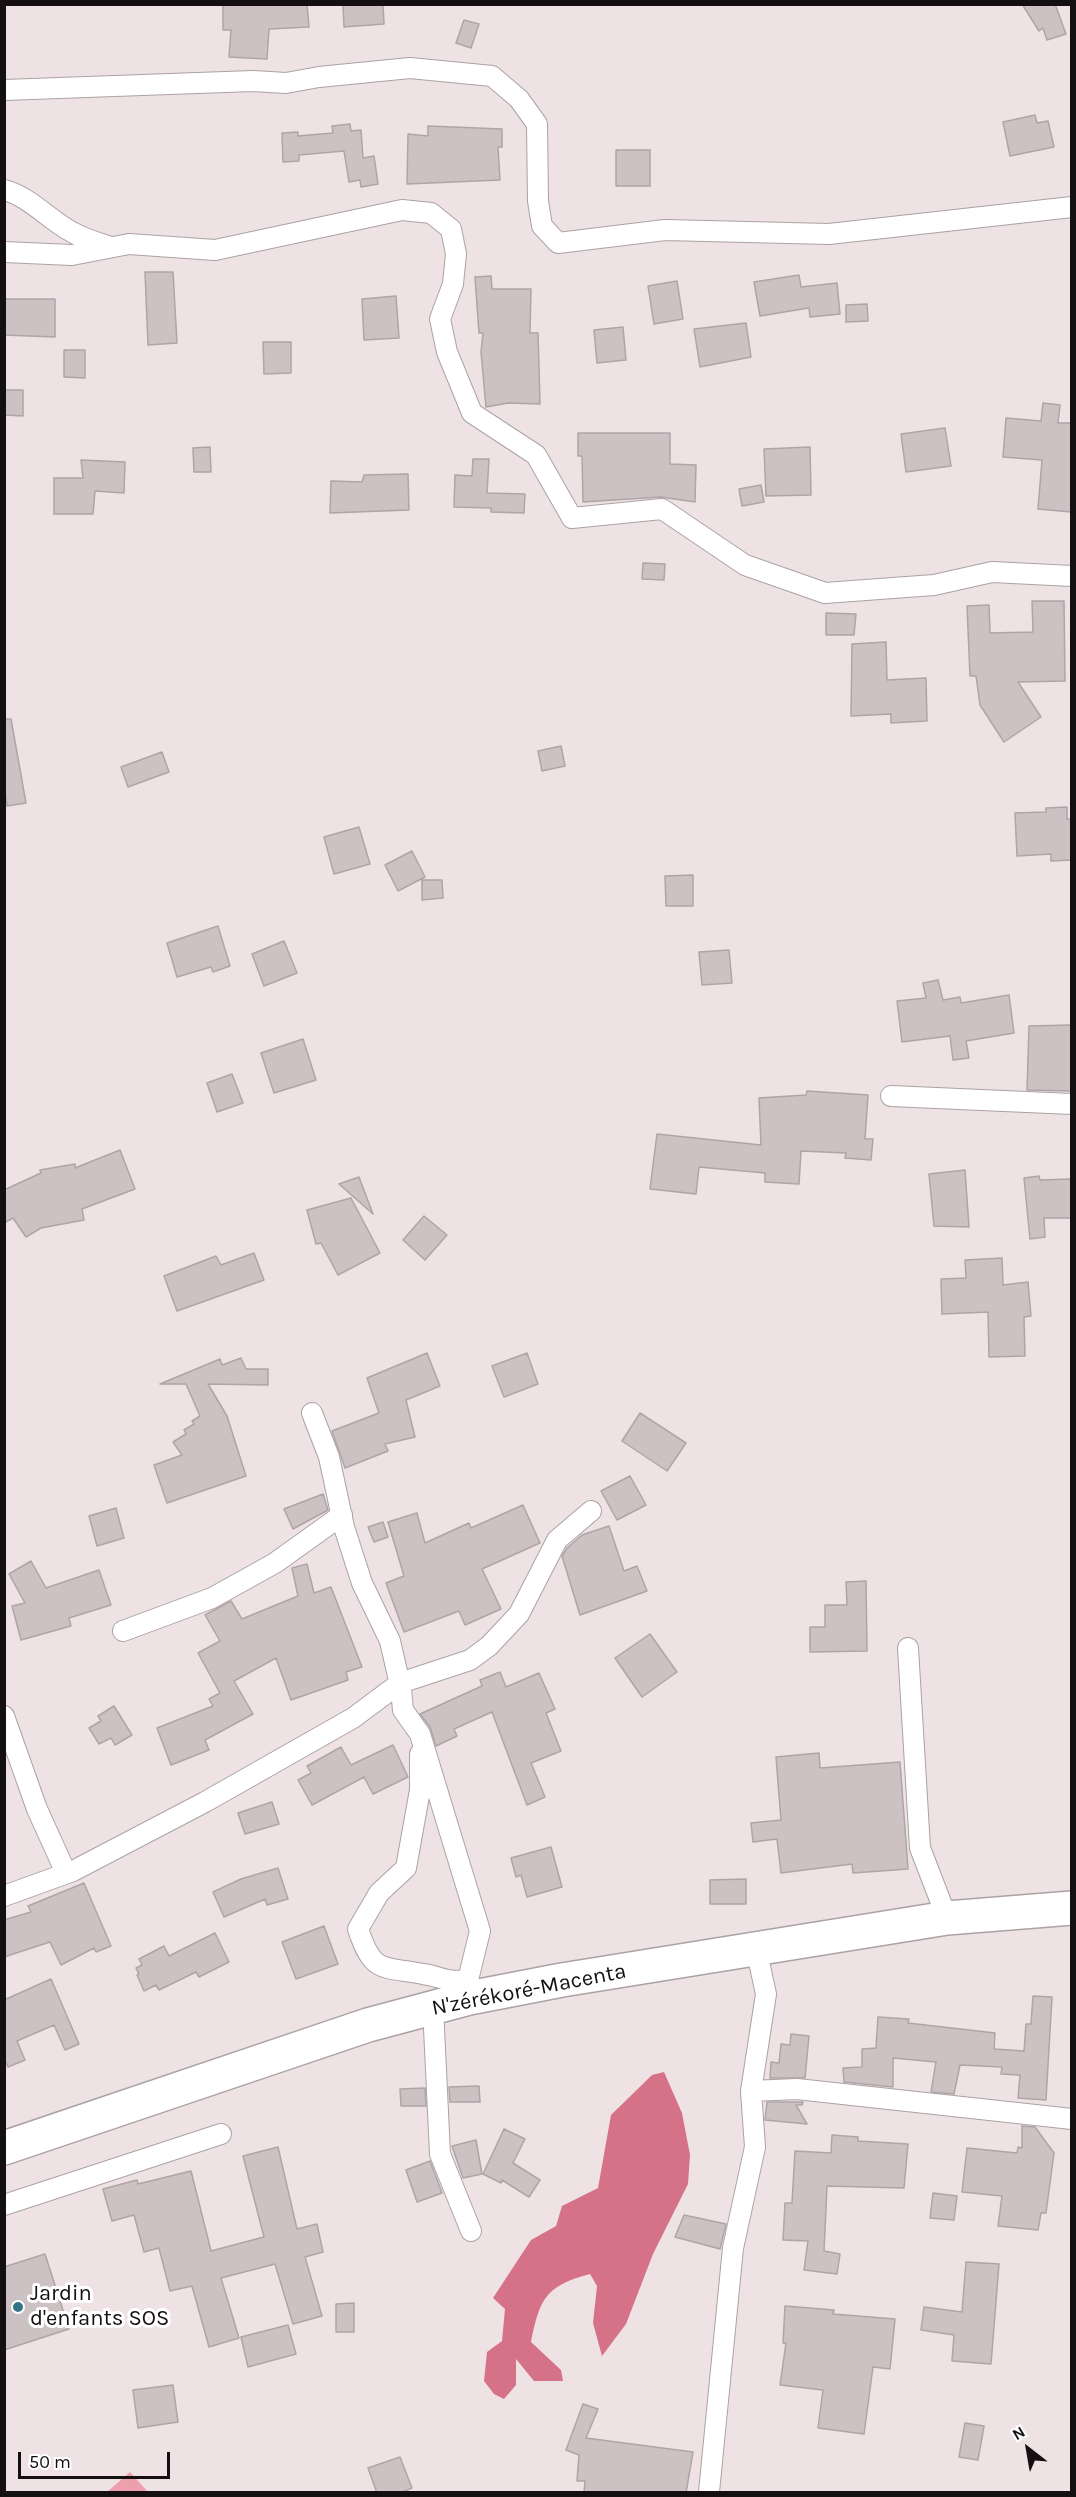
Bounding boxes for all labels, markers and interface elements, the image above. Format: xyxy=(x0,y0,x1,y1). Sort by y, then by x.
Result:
street label: N'zérékoré-Macenta xyxy=(430,1958,628,2022)
place label: Jardin d'enfants SOS xyxy=(30,2281,169,2332)
marker: Jardin d'enfants SOS xyxy=(11,2300,25,2314)
north arrow xyxy=(998,2419,1058,2479)
text: N xyxy=(1009,2422,1028,2444)
scale bar xyxy=(21,2440,172,2478)
text: 50 m xyxy=(29,2451,71,2473)

